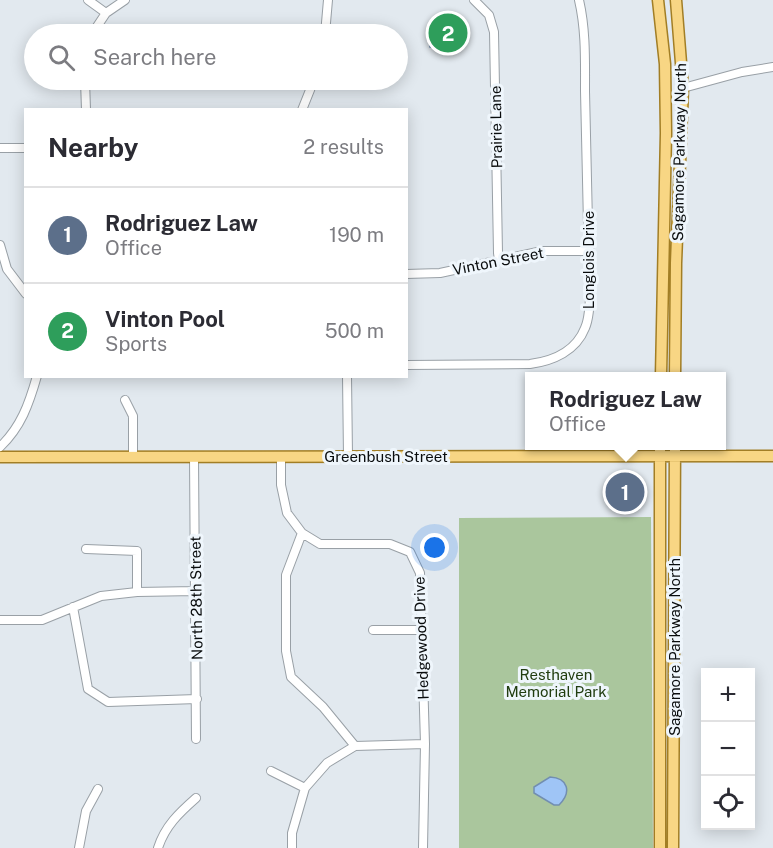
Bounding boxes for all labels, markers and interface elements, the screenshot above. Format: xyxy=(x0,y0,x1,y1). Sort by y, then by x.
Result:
pin: 2 xyxy=(428,10,468,56)
search box xyxy=(24,24,408,90)
icon: search xyxy=(45,41,78,74)
text: Search here xyxy=(93,44,217,70)
street label: Sagamore Parkway North xyxy=(669,63,689,241)
street label: Prairie Lane xyxy=(487,85,505,169)
text: Nearby xyxy=(48,132,138,163)
text: 2 results xyxy=(303,135,384,159)
text: Rodriguez Law xyxy=(105,210,258,236)
street label: Longlois Drive xyxy=(580,211,597,309)
text: 1 xyxy=(63,223,72,247)
text: 190 m xyxy=(329,223,384,247)
text: Office xyxy=(105,236,162,260)
street label: Vinton Street xyxy=(451,244,545,278)
text: Vinton Pool xyxy=(105,306,225,332)
text: 2 xyxy=(61,319,74,343)
text: 500 m xyxy=(325,319,384,343)
text: Sports xyxy=(105,332,167,356)
popup xyxy=(525,372,726,450)
text: Rodriguez Law xyxy=(549,386,702,412)
text: Office xyxy=(549,412,606,436)
street label: Greenbush Street xyxy=(324,448,448,465)
pin: 1 xyxy=(606,470,644,514)
your location xyxy=(420,533,449,562)
street label: North 28th Street xyxy=(186,536,206,660)
street label: Sagamore Parkway North xyxy=(666,558,683,736)
street label: Hedgewood Drive xyxy=(410,576,432,700)
park label: Resthaven Memorial Park xyxy=(505,666,607,700)
map controls xyxy=(701,668,755,830)
button: + xyxy=(701,668,755,722)
button: − xyxy=(701,722,755,776)
button: locate xyxy=(701,776,755,830)

